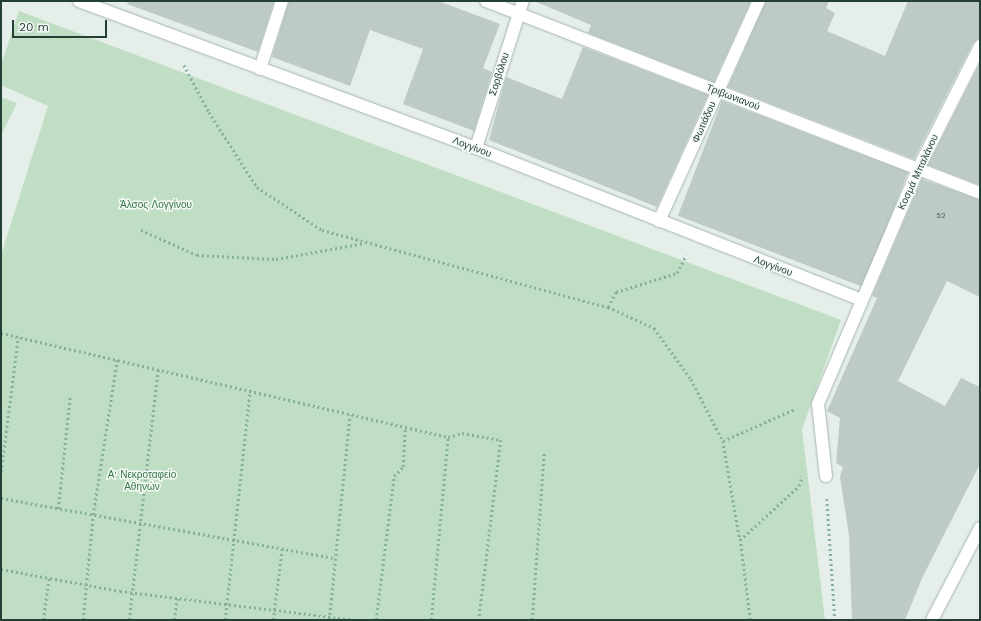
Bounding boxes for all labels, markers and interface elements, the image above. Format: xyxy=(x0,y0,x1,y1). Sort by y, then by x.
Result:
scale bar xyxy=(14,12,109,38)
text: 20 m xyxy=(19,20,49,34)
street label: Σορβόλου xyxy=(486,51,512,97)
street label: Τριβωνιανού xyxy=(704,81,762,113)
street label: Φωτιάδου xyxy=(690,99,718,145)
street label: Κοσμά Μπαλάνου xyxy=(895,132,941,212)
street label: Λογγίνου xyxy=(451,134,493,160)
park label: Άλσος Λογγίνου xyxy=(120,199,192,211)
house number: 52 xyxy=(936,211,946,221)
street label: Λογγίνου xyxy=(752,253,794,279)
park label: Α' Νεκροταφείο Αθηνών xyxy=(108,468,176,492)

